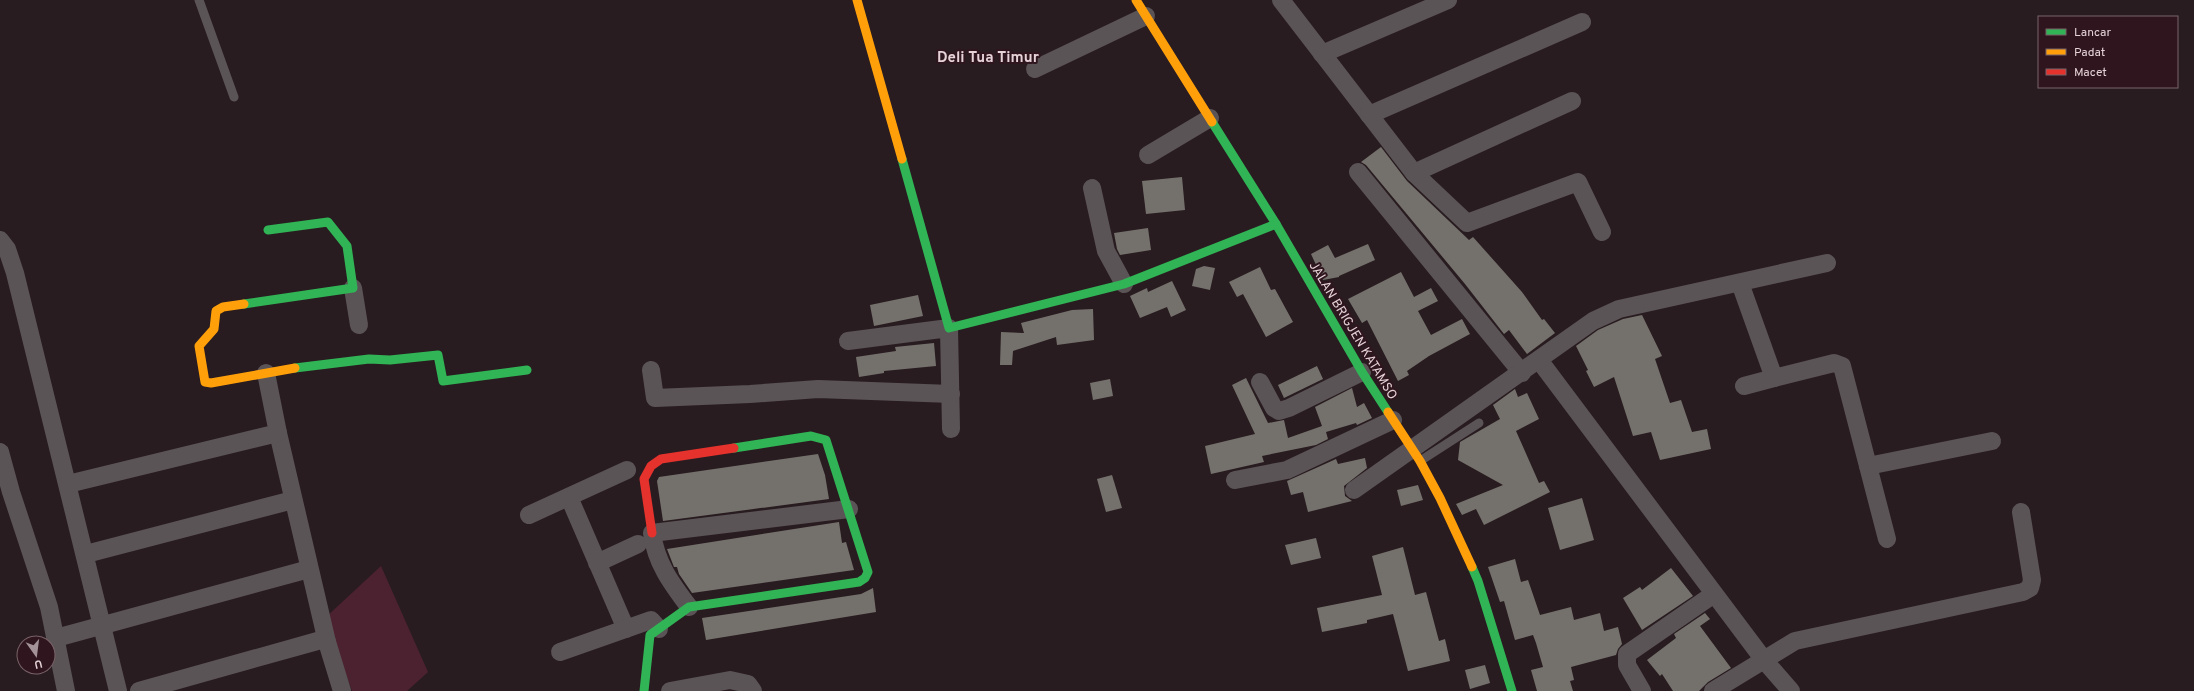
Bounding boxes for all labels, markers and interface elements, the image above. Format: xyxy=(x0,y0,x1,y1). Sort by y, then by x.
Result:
legend xyxy=(2038,16,2178,88)
text: Lancar xyxy=(2074,25,2111,41)
text: Padat xyxy=(2074,45,2105,61)
district label: Deli Tua Timur xyxy=(937,49,1040,68)
text: Macet xyxy=(2074,65,2107,81)
street label: JALAN BRIGJEN KATAMSO xyxy=(1305,259,1400,403)
north arrow xyxy=(16,635,56,675)
text: U xyxy=(33,656,44,671)

